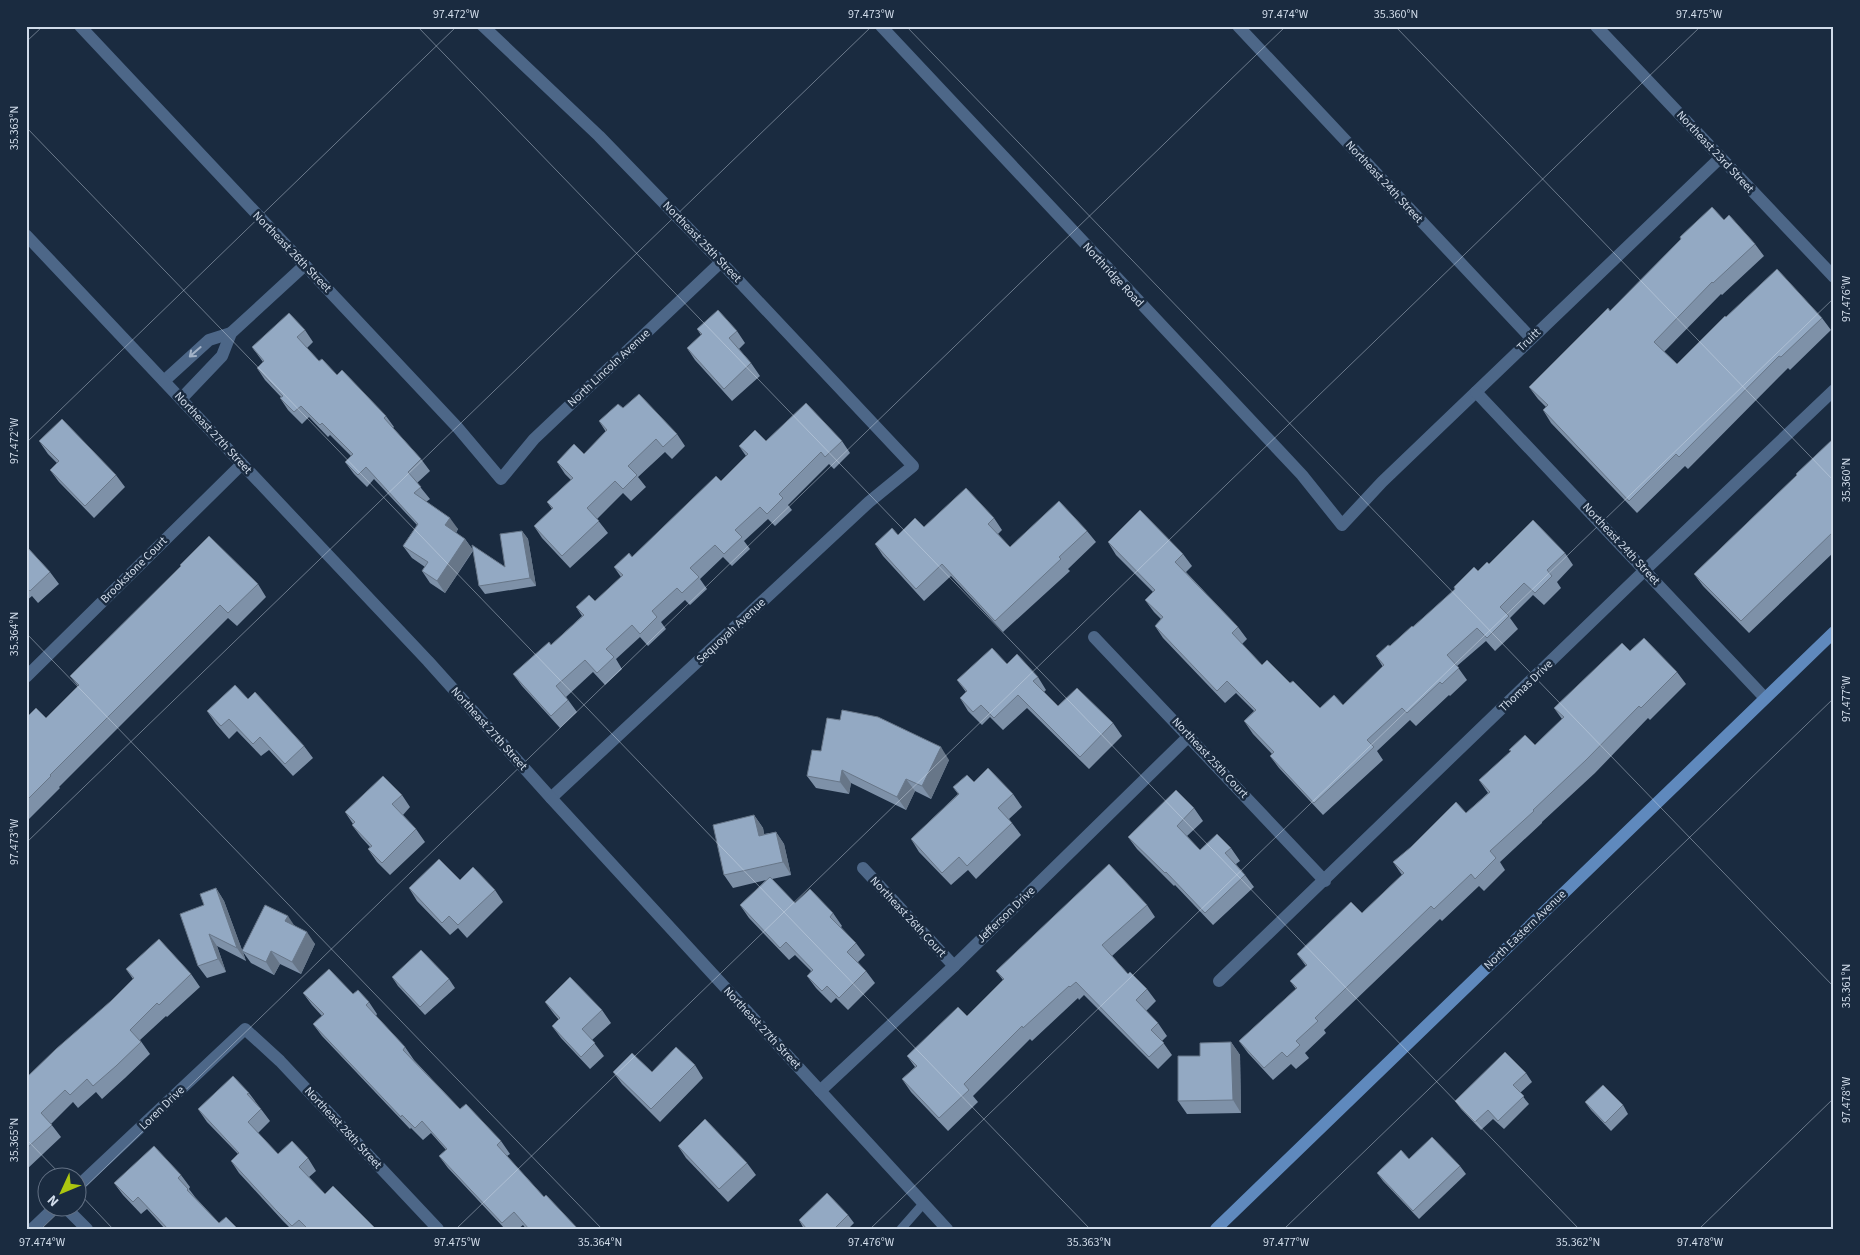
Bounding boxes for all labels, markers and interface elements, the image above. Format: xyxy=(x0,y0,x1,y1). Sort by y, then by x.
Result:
text: 97.472°W xyxy=(433,6,480,23)
text: 97.473°W xyxy=(848,6,895,23)
text: 97.474°W xyxy=(1262,6,1309,23)
text: 35.360°N xyxy=(1374,6,1418,23)
text: 97.475°W xyxy=(1676,6,1723,23)
text: 35.363°N xyxy=(6,106,23,150)
street label: Northeast 23rd Street xyxy=(1672,107,1758,197)
street label: Northeast 24th Street xyxy=(1341,137,1427,227)
street label: Northeast 25th Street xyxy=(659,198,745,286)
street label: Northeast 26th Street xyxy=(249,208,335,296)
street label: Northridge Road xyxy=(1079,239,1147,311)
text: 97.476°W xyxy=(1838,275,1855,322)
street label: Truitt xyxy=(1513,324,1545,356)
street label: North Lincoln Avenue xyxy=(564,325,654,411)
one-way arrow xyxy=(188,347,201,358)
street label: Northeast 27th Street xyxy=(170,388,256,478)
text: 97.472°W xyxy=(6,417,23,464)
text: 35.360°N xyxy=(1838,458,1855,502)
street label: Northeast 24th Street xyxy=(1578,499,1664,589)
street label: Brookstone Court xyxy=(97,533,171,607)
street label: Sequoyah Avenue xyxy=(693,594,769,668)
text: 35.364°N xyxy=(6,612,23,656)
street label: Thomas Drive xyxy=(1495,656,1557,716)
text: 97.477°W xyxy=(1838,675,1855,722)
street label: Northeast 27th Street xyxy=(447,684,531,774)
street label: Northeast 25th Court xyxy=(1168,714,1252,802)
text: 97.473°W xyxy=(6,818,23,865)
street label: Northeast 26th Court xyxy=(866,873,950,961)
street label: Jefferson Drive xyxy=(973,883,1039,947)
street label: North Eastern Avenue xyxy=(1480,886,1570,974)
text: 35.361°N xyxy=(1838,964,1855,1008)
street label: Northeast 27th Street xyxy=(719,983,805,1073)
text: 97.478°W xyxy=(1838,1076,1855,1123)
street label: Loren Drive xyxy=(136,1082,188,1134)
street label: Northeast 28th Street xyxy=(300,1083,386,1173)
text: 35.365°N xyxy=(6,1118,23,1162)
north arrow xyxy=(38,1168,88,1218)
text: N xyxy=(43,1190,64,1211)
text: 97.474°W xyxy=(19,1234,66,1251)
text: 97.475°W xyxy=(434,1234,481,1251)
text: 35.364°N xyxy=(578,1234,622,1251)
text: 97.476°W xyxy=(848,1234,895,1251)
text: 35.363°N xyxy=(1067,1234,1111,1251)
text: 97.477°W xyxy=(1263,1234,1310,1251)
text: 35.362°N xyxy=(1556,1234,1600,1251)
text: 97.478°W xyxy=(1677,1234,1724,1251)

